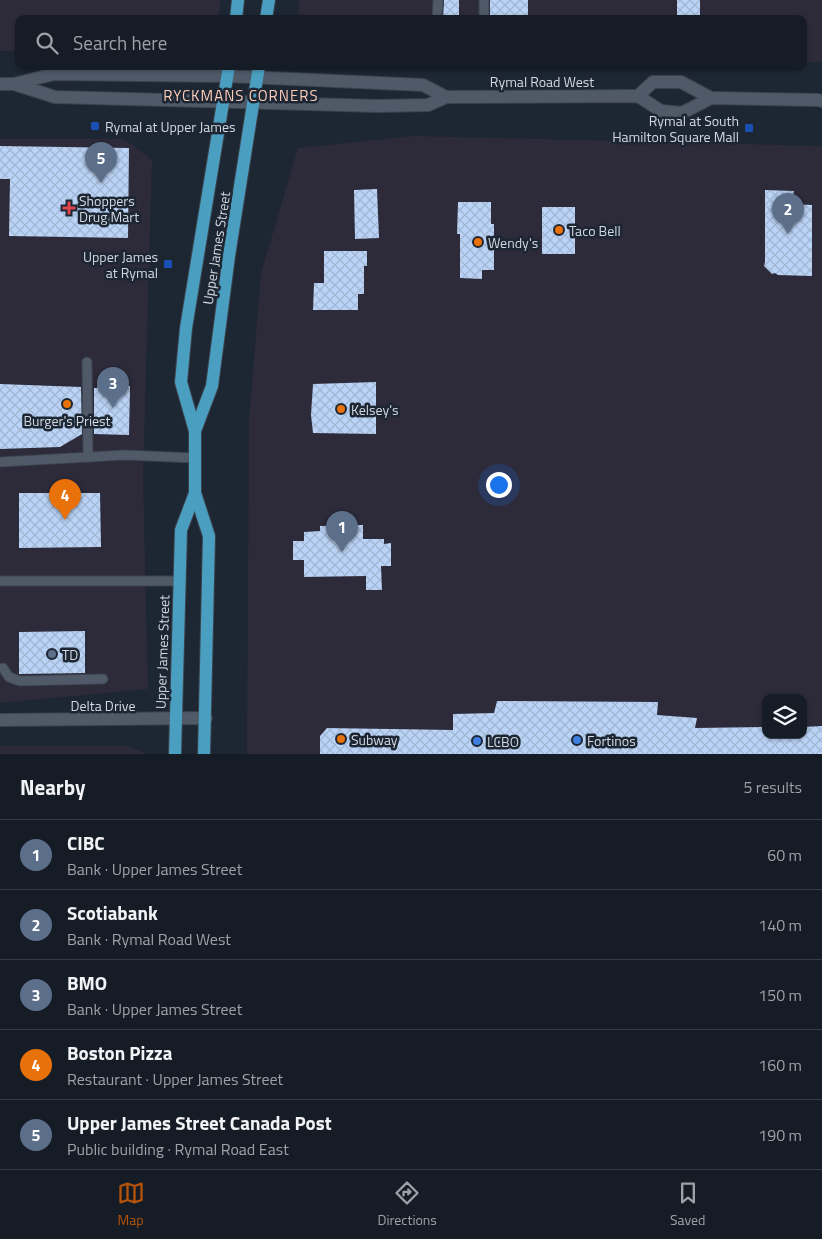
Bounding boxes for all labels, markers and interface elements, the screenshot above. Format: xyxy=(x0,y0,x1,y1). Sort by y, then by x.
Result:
search box xyxy=(15,15,807,70)
text: Search here xyxy=(73,28,167,57)
icon: search xyxy=(33,29,61,57)
street label: Rymal Road West xyxy=(490,71,594,92)
district label: RYCKMANS CORNERS xyxy=(163,84,319,107)
place label: Rymal at South Hamilton Square Mall xyxy=(612,110,739,147)
place label: Rymal at Upper James xyxy=(105,116,236,137)
marker: Rymal at Upper James xyxy=(89,120,101,132)
marker: Rymal at South Hamilton Square Mall xyxy=(743,122,755,134)
pin: 5 xyxy=(85,142,117,183)
place label: Shoppers Drug Mart xyxy=(79,190,139,227)
street label: Upper James Street xyxy=(197,190,235,306)
pin: 2 xyxy=(772,193,804,234)
marker: Shoppers Drug Mart xyxy=(63,202,75,214)
place label: Taco Bell xyxy=(569,220,621,241)
marker: Taco Bell xyxy=(553,224,565,236)
place label: Wendy's xyxy=(488,232,538,253)
marker: Wendy's xyxy=(472,236,484,248)
place label: Upper James at Rymal xyxy=(83,246,158,283)
marker: Upper James at Rymal xyxy=(162,258,174,270)
pin: 3 xyxy=(97,367,129,408)
marker: Burger's Priest xyxy=(61,398,73,410)
place label: Kelsey's xyxy=(351,399,399,420)
marker: Kelsey's xyxy=(335,403,347,415)
place label: Burger's Priest xyxy=(23,410,111,431)
your location xyxy=(486,472,512,498)
pin: 4 xyxy=(49,479,81,520)
pin: 1 xyxy=(326,511,358,552)
street label: Upper James Street xyxy=(150,594,174,709)
place label: TD xyxy=(62,644,78,665)
marker: TD xyxy=(46,648,58,660)
map controls xyxy=(762,694,807,739)
button: layers xyxy=(762,694,807,739)
street label: Delta Drive xyxy=(71,695,135,716)
place label: Subway xyxy=(351,729,398,750)
place label: Fortinos xyxy=(587,730,636,751)
place label: LCBO xyxy=(487,731,519,752)
marker: Subway xyxy=(335,733,347,745)
marker: Fortinos xyxy=(571,734,583,746)
marker: LCBO xyxy=(471,735,483,747)
text: Nearby xyxy=(20,771,85,803)
text: 5 results xyxy=(743,775,802,799)
text: CIBC xyxy=(67,828,105,857)
text: 1 xyxy=(32,843,40,867)
text: 60 m xyxy=(767,843,802,867)
text: Bank · Upper James Street xyxy=(67,857,242,881)
text: Scotiabank xyxy=(67,898,158,927)
text: 2 xyxy=(32,913,40,937)
text: 140 m xyxy=(758,913,802,937)
text: Bank · Rymal Road West xyxy=(67,927,231,951)
text: BMO xyxy=(67,968,107,997)
text: 3 xyxy=(32,983,40,1007)
text: 150 m xyxy=(758,983,802,1007)
text: Bank · Upper James Street xyxy=(67,997,242,1021)
text: Boston Pizza xyxy=(67,1038,172,1067)
text: 4 xyxy=(32,1053,40,1077)
text: 160 m xyxy=(758,1053,802,1077)
text: Restaurant · Upper James Street xyxy=(67,1067,283,1091)
text: Upper James Street Canada Post xyxy=(67,1108,332,1137)
text: 5 xyxy=(32,1123,40,1147)
text: 190 m xyxy=(758,1123,802,1147)
text: Public building · Rymal Road East xyxy=(67,1137,289,1161)
tab: Map xyxy=(117,1179,145,1230)
tab: Directions xyxy=(378,1179,437,1230)
tab: Saved xyxy=(670,1179,706,1230)

